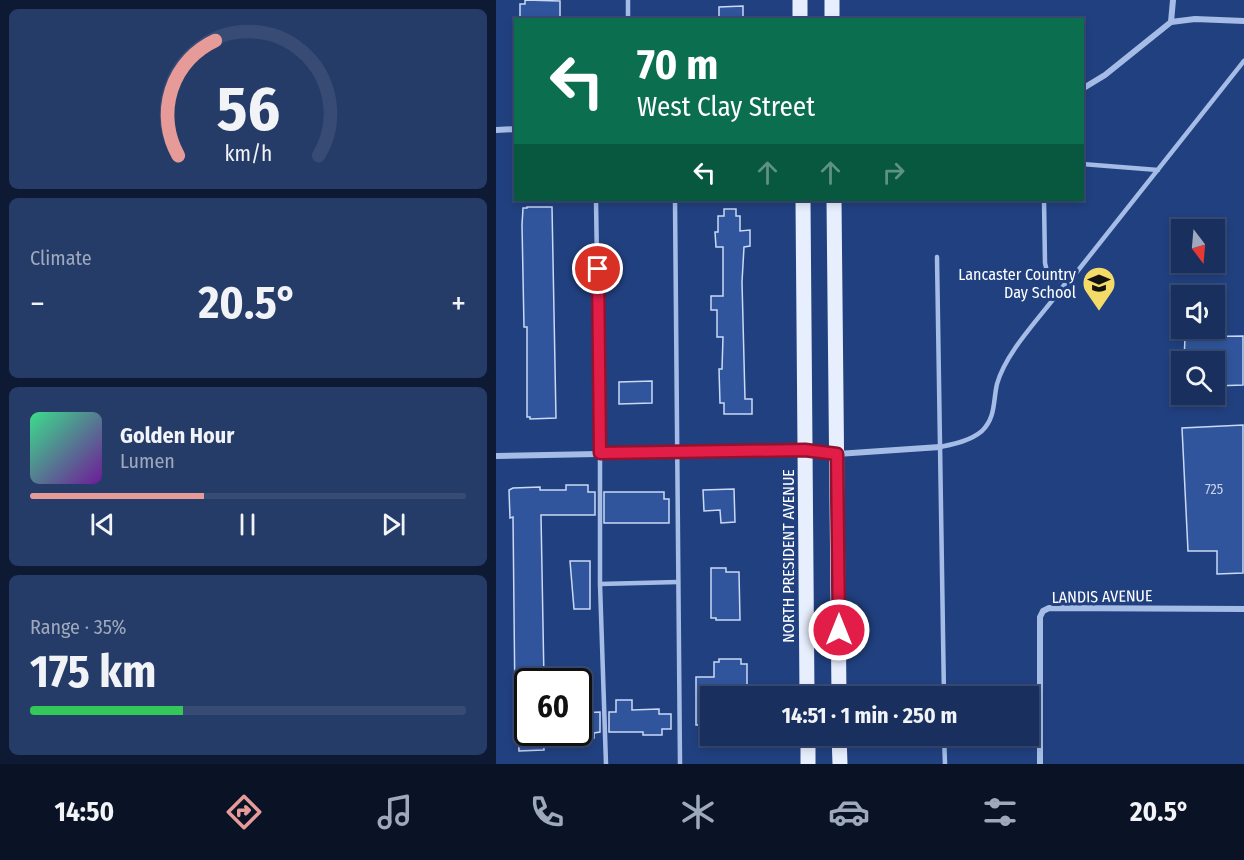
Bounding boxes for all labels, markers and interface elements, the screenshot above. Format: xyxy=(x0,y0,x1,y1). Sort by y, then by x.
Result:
text: 70 m xyxy=(637,40,718,90)
icon: left xyxy=(538,42,616,120)
text: 56 xyxy=(216,72,280,147)
text: West Clay Street xyxy=(637,91,815,123)
text: km/h xyxy=(224,141,272,167)
icon: left xyxy=(688,156,721,189)
icon: ahead xyxy=(751,156,784,189)
icon: ahead xyxy=(814,156,847,189)
icon: right xyxy=(877,156,910,189)
north arrow xyxy=(1171,219,1225,273)
map controls xyxy=(1171,219,1225,405)
pin xyxy=(572,243,623,294)
text: Climate xyxy=(30,246,92,270)
icon: arrive xyxy=(581,252,614,285)
place label: Lancaster Country Day School xyxy=(958,265,1077,302)
school or university icon: Lancaster Country Day School xyxy=(1081,265,1117,312)
text: 20.5° xyxy=(198,276,297,330)
text: − xyxy=(30,284,45,324)
text: + xyxy=(451,284,466,324)
button: sound xyxy=(1171,285,1225,339)
button: search xyxy=(1171,351,1225,405)
text: Golden Hour xyxy=(120,422,234,449)
text: Lumen xyxy=(120,449,175,473)
street label: NORTH PRESIDENT AVENUE xyxy=(779,469,798,643)
house number: 725 xyxy=(1205,481,1223,498)
icon: previous xyxy=(86,508,119,541)
icon: pause xyxy=(231,508,264,541)
icon: next xyxy=(377,508,410,541)
street label: LANDIS AVENUE xyxy=(1051,586,1153,607)
position arrow xyxy=(807,598,871,662)
text: Range · 35% xyxy=(30,615,126,639)
text: 175 km xyxy=(30,645,156,699)
speed limit sign: 60 xyxy=(514,668,592,746)
text: 14:51 · 1 min · 250 m xyxy=(782,702,957,729)
icon: directions xyxy=(223,791,265,833)
icon: music xyxy=(374,791,416,833)
icon: phone xyxy=(526,791,568,833)
icon: climate xyxy=(677,791,719,833)
icon: car xyxy=(828,791,870,833)
icon: filters xyxy=(979,791,1021,833)
text: 14:50 xyxy=(55,796,114,828)
text: 20.5° xyxy=(1130,796,1189,828)

